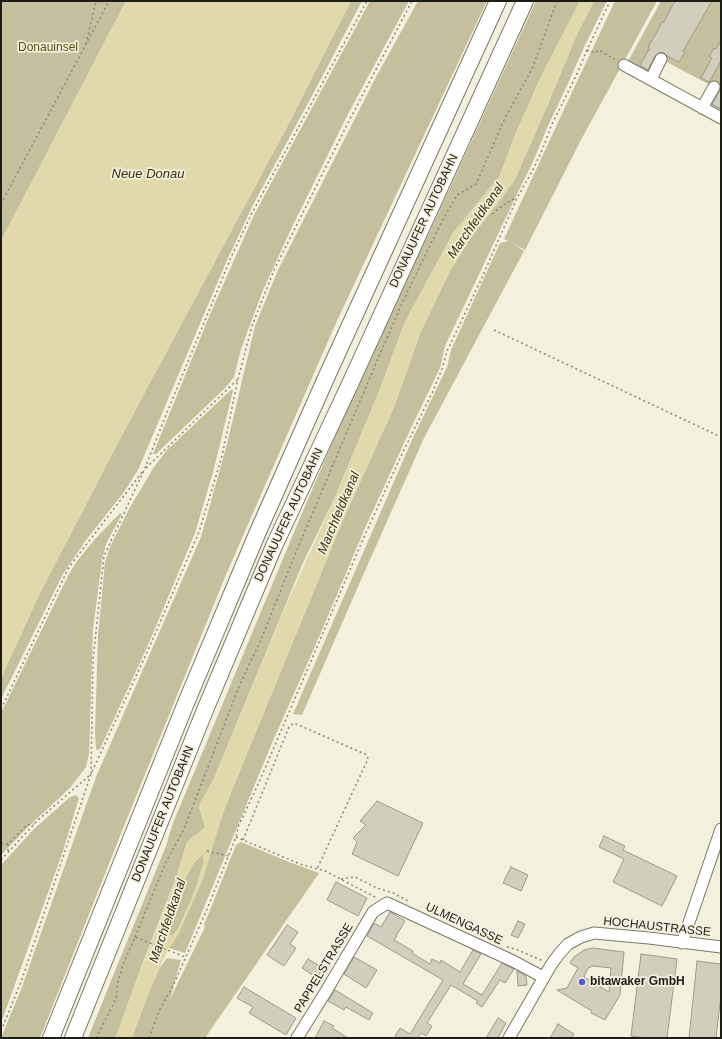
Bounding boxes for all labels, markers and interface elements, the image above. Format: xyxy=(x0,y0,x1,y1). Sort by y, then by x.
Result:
park label: Donauinsel xyxy=(18,41,78,55)
street label: DONAUUFER AUTOBAHN xyxy=(387,152,461,290)
water label: Neue Donau xyxy=(112,166,184,182)
water label: Marchfeldkanal xyxy=(444,180,508,262)
street label: DONAUUFER AUTOBAHN xyxy=(252,446,326,584)
water label: Marchfeldkanal xyxy=(315,469,363,557)
street label: DONAUUFER AUTOBAHN xyxy=(129,744,197,884)
water label: Marchfeldkanal xyxy=(146,877,190,965)
street label: ULMENGASSE xyxy=(423,900,505,948)
street label: HOCHAUSTRASSE xyxy=(603,914,711,940)
street label: PAPPELSTRASSE xyxy=(292,921,356,1015)
place label: bitawaker GmbH xyxy=(590,975,685,989)
marker: bitawaker GmbH xyxy=(577,977,587,987)

